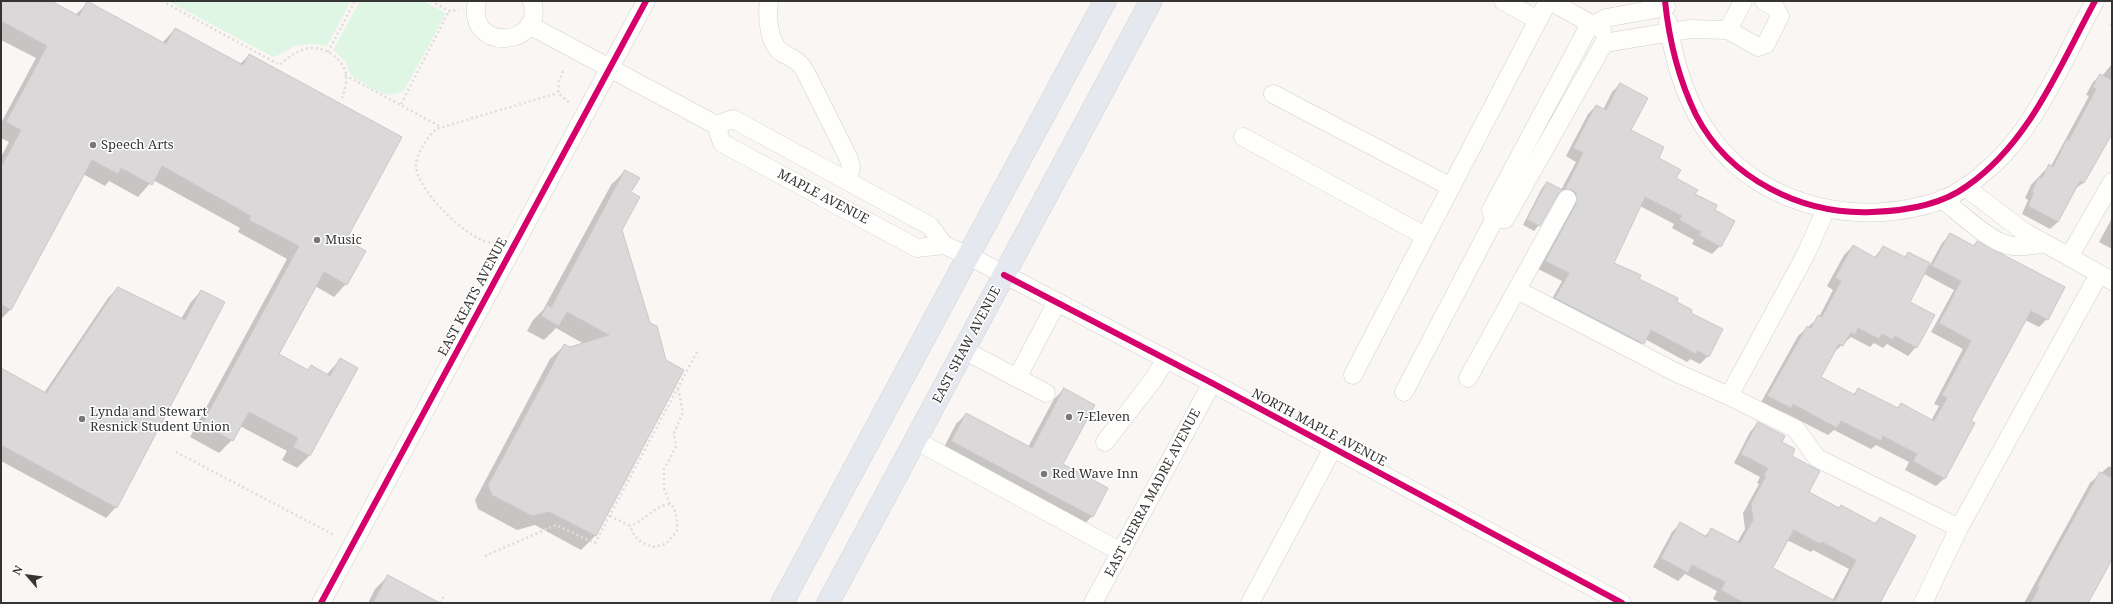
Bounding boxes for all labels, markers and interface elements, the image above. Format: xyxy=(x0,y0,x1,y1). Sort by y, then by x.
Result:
place label: Speech Arts xyxy=(101,137,174,153)
marker: Speech Arts xyxy=(88,140,98,150)
street label: MAPLE AVENUE xyxy=(775,166,871,228)
place label: Music xyxy=(325,232,362,248)
marker: Music xyxy=(312,235,322,245)
street label: EAST KEATS AVENUE xyxy=(435,235,511,359)
street label: EAST SHAW AVENUE xyxy=(930,284,1004,406)
street label: NORTH MAPLE AVENUE xyxy=(1249,386,1389,470)
place label: Lynda and Stewart Resnick Student Union xyxy=(90,404,230,435)
street label: EAST SIERRA MADRE AVENUE xyxy=(1102,406,1204,580)
place label: 7-Eleven xyxy=(1077,409,1130,425)
marker: 7-Eleven xyxy=(1064,412,1074,422)
marker: Lynda and Stewart Resnick Student Union xyxy=(77,414,87,424)
place label: Red Wave Inn xyxy=(1052,466,1138,482)
marker: Red Wave Inn xyxy=(1039,469,1049,479)
north arrow xyxy=(8,556,48,596)
text: N xyxy=(8,563,26,577)

